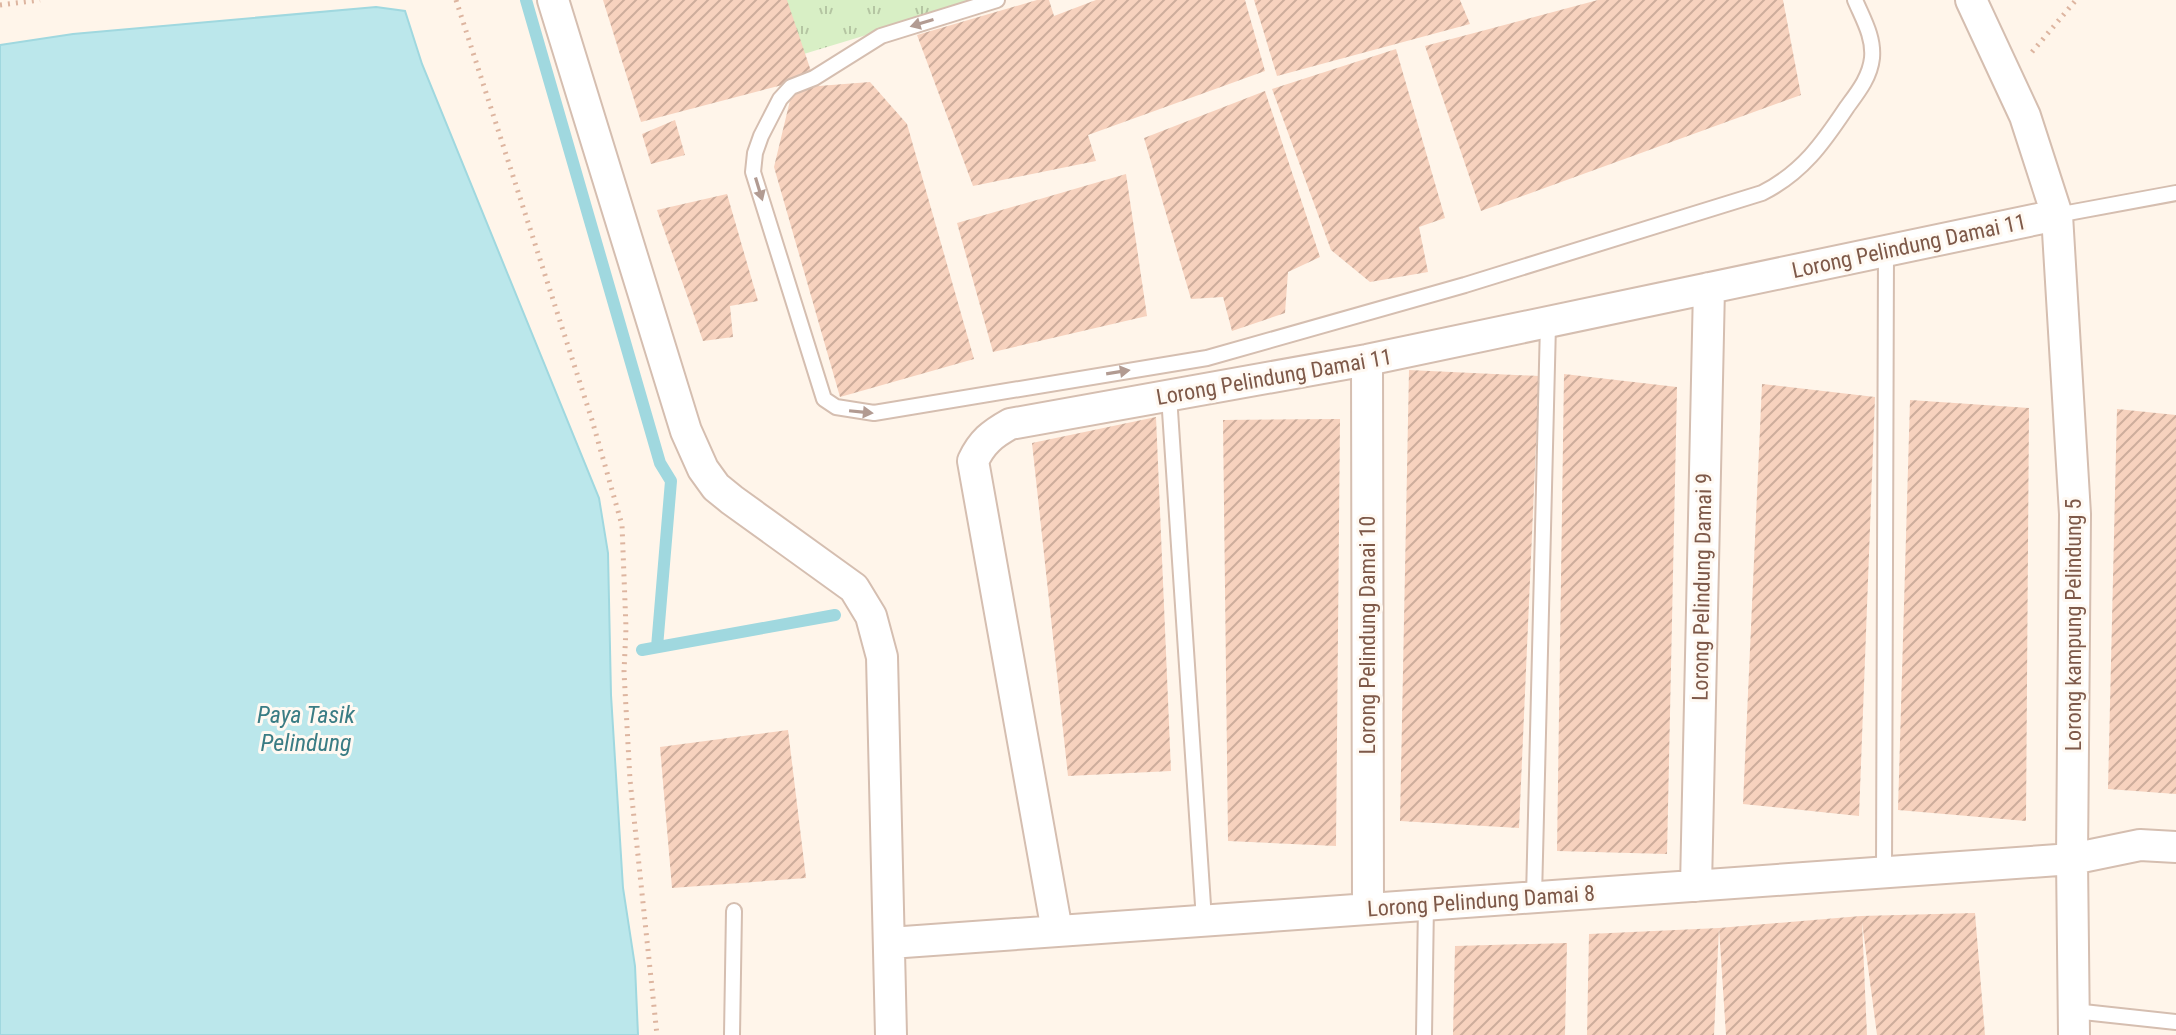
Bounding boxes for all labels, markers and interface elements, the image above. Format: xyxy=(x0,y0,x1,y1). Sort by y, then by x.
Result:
one-way arrow xyxy=(910,17,934,30)
one-way arrow xyxy=(753,178,766,202)
street label: Lorong Pelindung Damai 11 xyxy=(1790,209,2028,283)
street label: Lorong Pelindung Damai 11 xyxy=(1154,344,1394,410)
one-way arrow xyxy=(1106,366,1131,378)
one-way arrow xyxy=(849,405,874,418)
street label: Lorong Pelindung Damai 9 xyxy=(1688,473,1716,701)
street label: Lorong kampung Pelindung 5 xyxy=(2061,499,2086,751)
street label: Lorong Pelindung Damai 10 xyxy=(1355,516,1380,754)
water label: Paya Tasik Pelindung xyxy=(257,701,355,757)
street label: Lorong Pelindung Damai 8 xyxy=(1366,881,1596,921)

